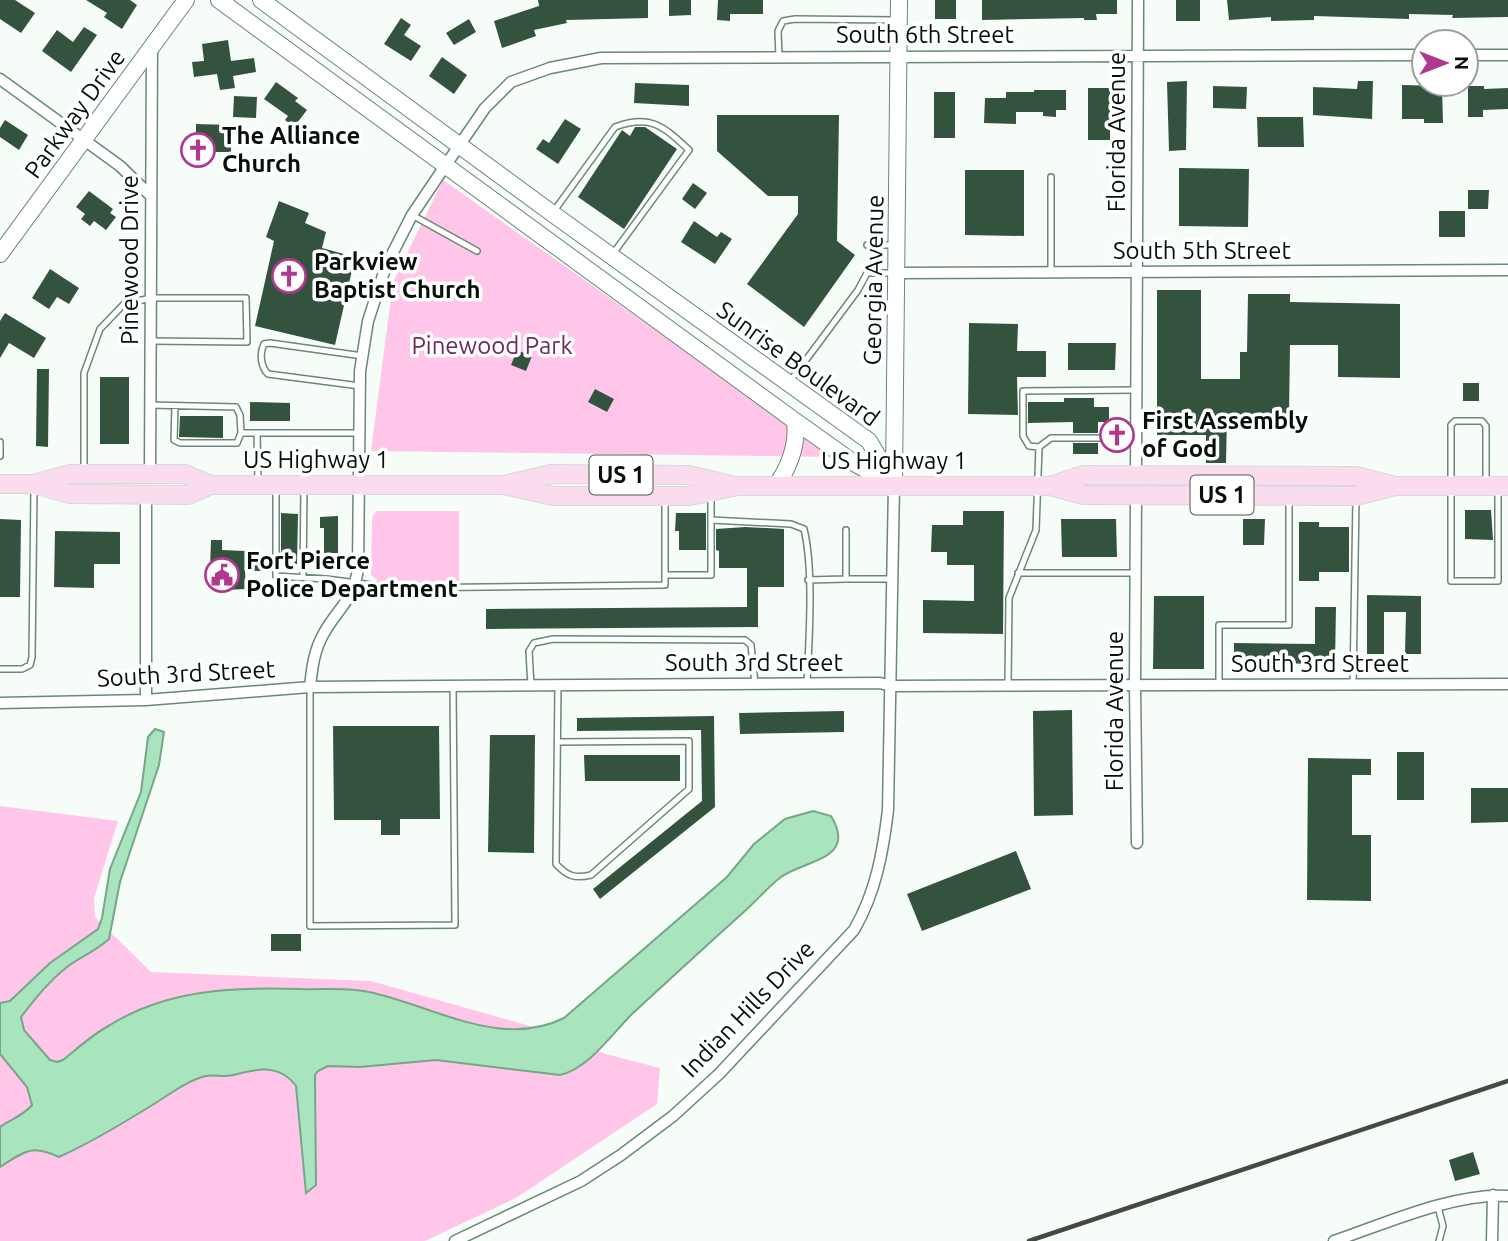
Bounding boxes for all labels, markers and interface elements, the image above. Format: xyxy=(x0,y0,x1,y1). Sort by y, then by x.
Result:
street label: South 6th Street xyxy=(836,21,1015,48)
north arrow xyxy=(1410,28,1480,98)
street label: Parkway Drive xyxy=(19,44,130,183)
street label: Florida Avenue xyxy=(1103,52,1130,212)
text: N xyxy=(1451,56,1473,70)
place label: The Alliance Church xyxy=(222,122,360,177)
church icon: The Alliance Church xyxy=(179,131,217,169)
street label: Pinewood Drive xyxy=(116,175,143,345)
street label: Georgia Avenue xyxy=(859,194,888,366)
street label: South 5th Street xyxy=(1113,237,1292,264)
place label: Parkview Baptist Church xyxy=(314,248,481,303)
church icon: Parkview Baptist Church xyxy=(270,257,308,295)
street label: Sunrise Boulevard xyxy=(712,296,885,431)
park label: Pinewood Park xyxy=(411,332,573,359)
place label: First Assembly of God xyxy=(1142,407,1308,462)
church icon: First Assembly of God xyxy=(1098,416,1136,454)
street label: US Highway 1 xyxy=(243,446,389,473)
street label: US Highway 1 xyxy=(821,447,967,474)
road number: US 1 xyxy=(590,456,652,495)
road number: US 1 xyxy=(1190,475,1254,514)
place label: Fort Pierce Police Department xyxy=(246,547,458,602)
public building icon: Fort Pierce Police Department xyxy=(203,556,241,594)
street label: Florida Avenue xyxy=(1101,631,1128,791)
street label: South 3rd Street xyxy=(665,649,844,676)
street label: South 3rd Street xyxy=(1231,650,1410,677)
street label: South 3rd Street xyxy=(96,655,276,692)
street label: Indian Hills Drive xyxy=(676,935,820,1082)

